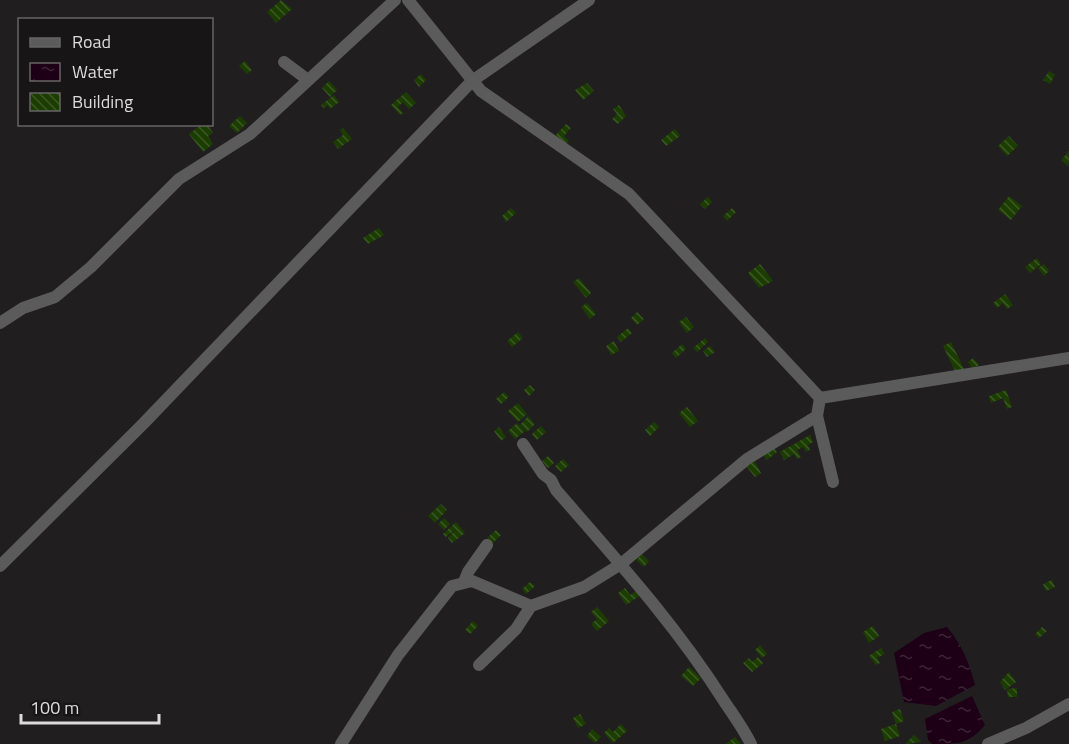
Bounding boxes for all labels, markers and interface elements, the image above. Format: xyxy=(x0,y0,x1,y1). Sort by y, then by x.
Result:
legend xyxy=(18,18,213,126)
text: Road xyxy=(72,28,111,55)
text: Water xyxy=(72,58,118,85)
text: Building xyxy=(72,88,133,115)
scale bar xyxy=(21,687,159,725)
text: 100 m xyxy=(30,694,79,721)

